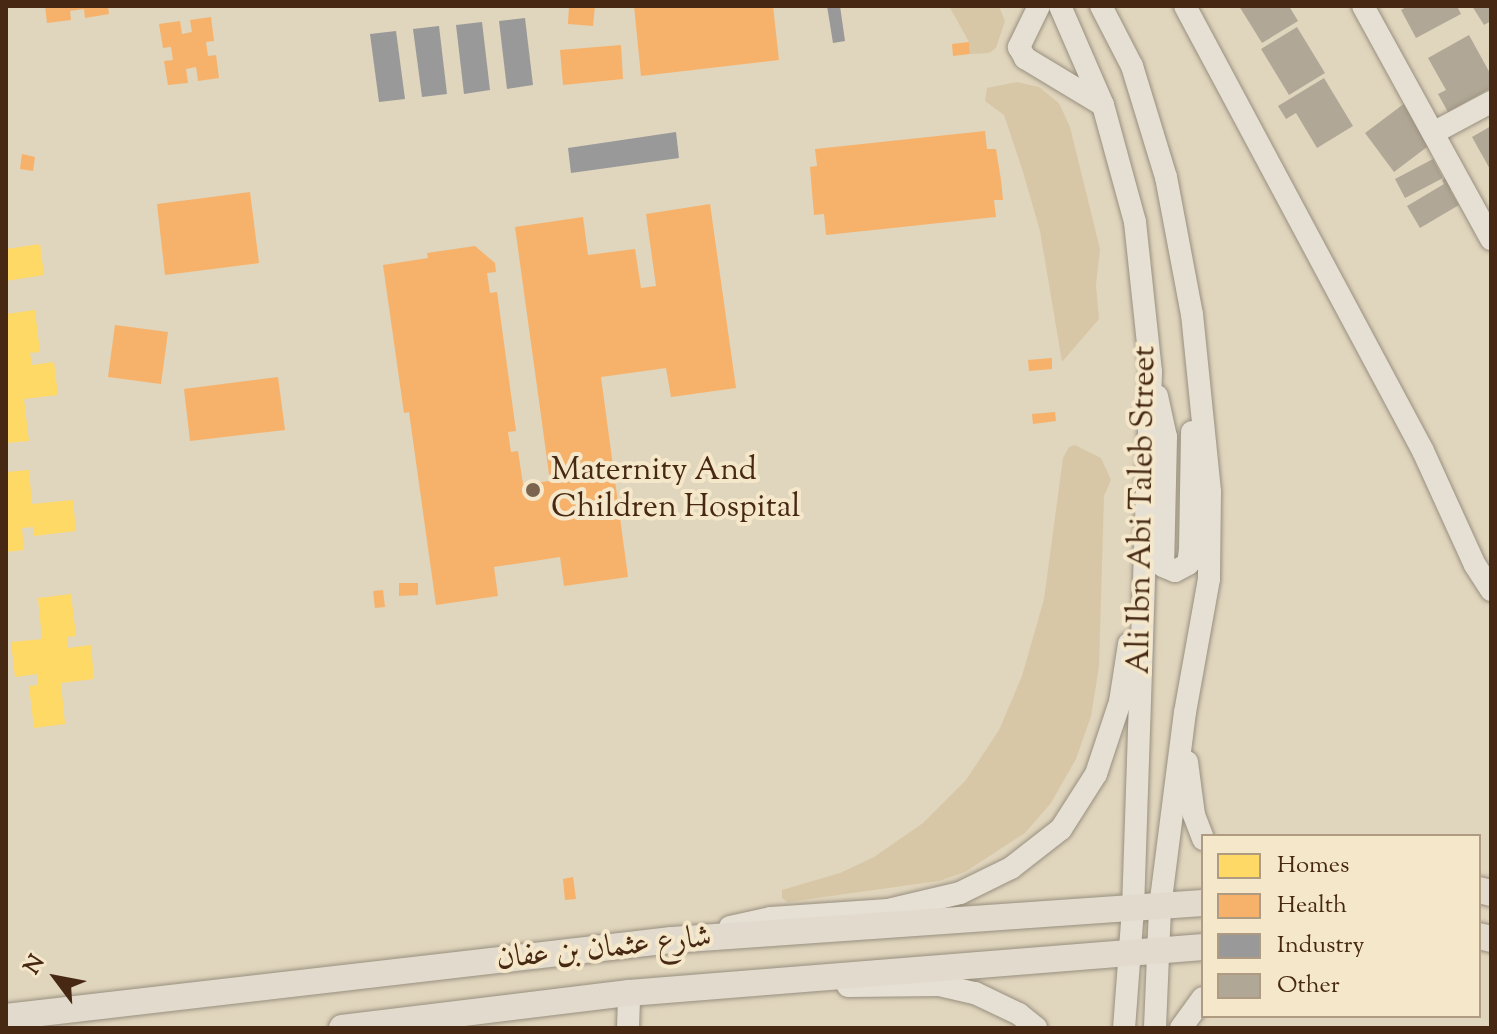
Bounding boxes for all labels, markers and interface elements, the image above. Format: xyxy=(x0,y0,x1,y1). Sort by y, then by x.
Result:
street label: Ali Ibn Abi Taleb Street xyxy=(1121,345,1165,675)
place label: Maternity And Children Hospital xyxy=(551,453,800,528)
marker: Maternity And Children Hospital xyxy=(522,479,544,501)
legend xyxy=(1201,834,1481,1018)
text: Homes xyxy=(1277,849,1349,883)
text: Health xyxy=(1277,889,1347,923)
street label: شارع عثمان بن عفان xyxy=(494,919,714,979)
text: Industry xyxy=(1277,929,1365,963)
north arrow xyxy=(16,938,96,1018)
text: N xyxy=(17,949,54,981)
text: Other xyxy=(1277,969,1340,1003)

